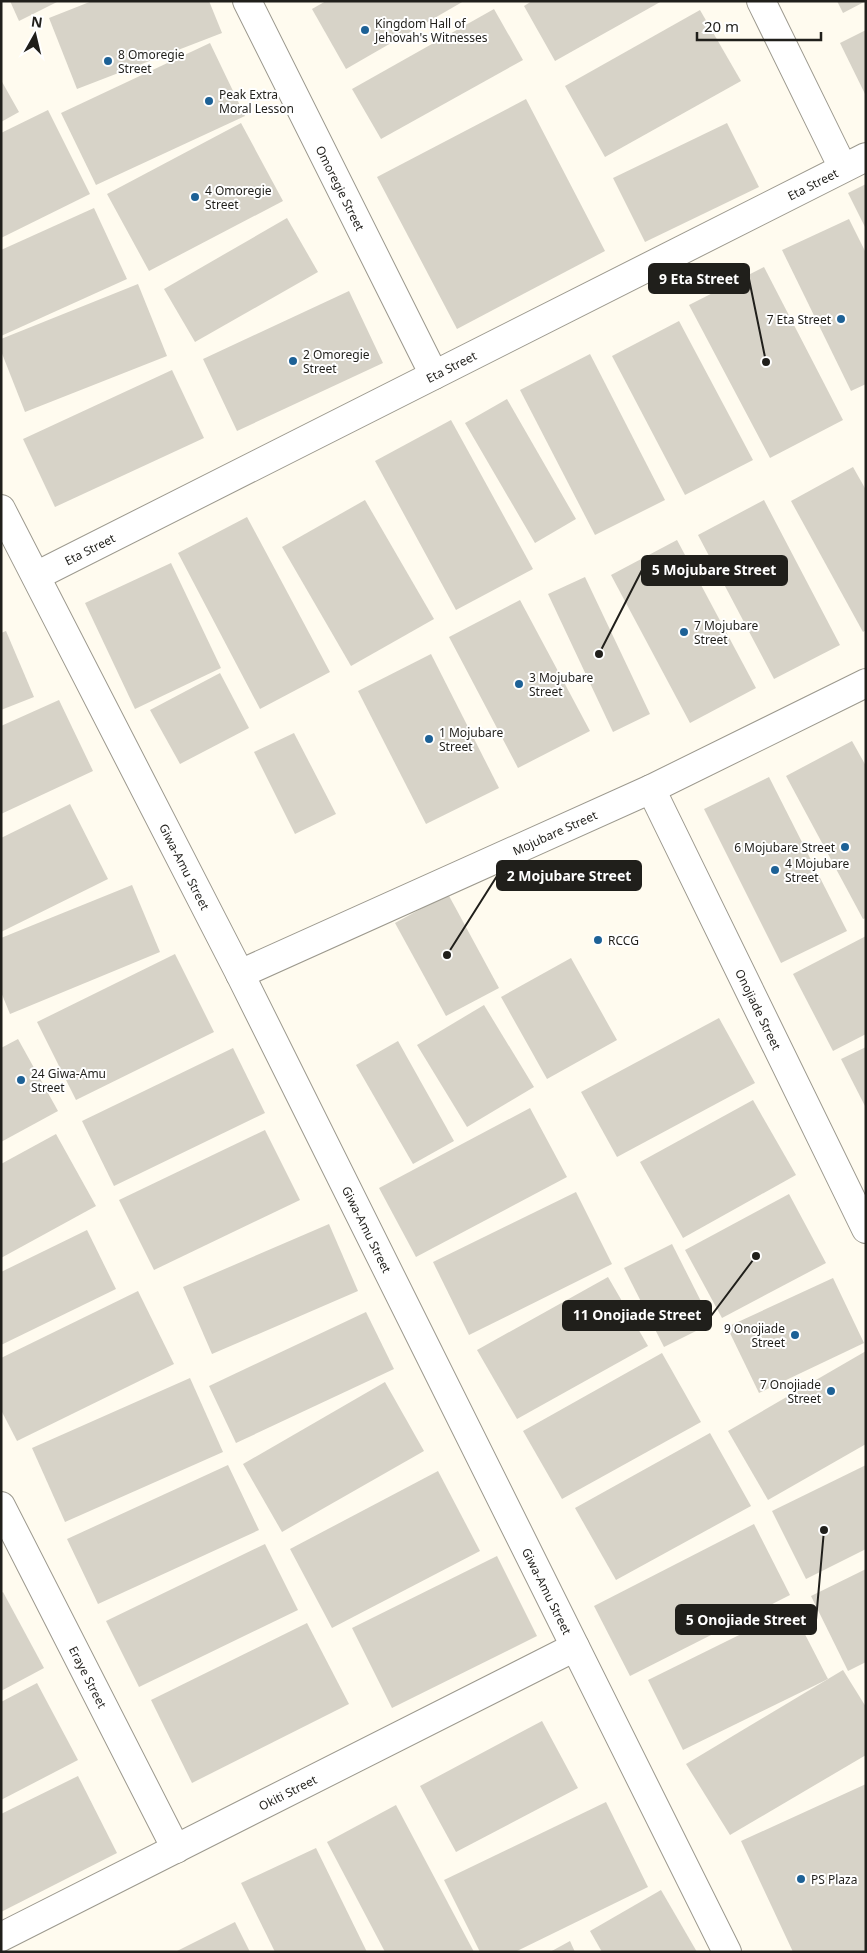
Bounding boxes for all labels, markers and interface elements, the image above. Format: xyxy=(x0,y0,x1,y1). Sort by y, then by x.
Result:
north arrow xyxy=(10,10,60,60)
scale bar xyxy=(697,10,821,42)
text: N xyxy=(30,11,44,32)
place label: Kingdom Hall of Jehovah's Witnesses xyxy=(374,15,488,46)
text: 20 m xyxy=(704,16,739,36)
marker: Kingdom Hall of Jehovah's Witnesses xyxy=(359,24,371,36)
place label: 8 Omoregie Street xyxy=(118,46,185,77)
marker: 8 Omoregie Street xyxy=(102,55,114,67)
place label: Peak Extra Moral Lesson xyxy=(219,86,294,117)
marker: Peak Extra Moral Lesson xyxy=(203,95,215,107)
street label: Omoregie Street xyxy=(312,142,369,234)
street label: Eta Street xyxy=(785,164,841,204)
place label: 4 Omoregie Street xyxy=(205,182,272,213)
marker: 4 Omoregie Street xyxy=(189,191,201,203)
callout: 9 Eta Street xyxy=(649,264,749,293)
text: 9 Eta Street xyxy=(659,269,739,288)
place label: 7 Eta Street xyxy=(767,311,832,328)
marker: 7 Eta Street xyxy=(835,313,847,325)
place label: 2 Omoregie Street xyxy=(303,346,370,377)
street label: Eta Street xyxy=(423,346,480,386)
marker: 2 Omoregie Street xyxy=(287,355,299,367)
street label: Eta Street xyxy=(61,529,118,569)
callout: 5 Mojubare Street xyxy=(642,556,787,585)
text: 5 Mojubare Street xyxy=(652,560,776,579)
place label: 7 Mojubare Street xyxy=(694,617,758,648)
marker: 7 Mojubare Street xyxy=(678,626,690,638)
place label: 3 Mojubare Street xyxy=(529,669,593,700)
marker: 3 Mojubare Street xyxy=(513,678,525,690)
place label: 1 Mojubare Street xyxy=(439,724,503,755)
marker: 1 Mojubare Street xyxy=(423,733,435,745)
street label: Mojubare Street xyxy=(510,806,600,859)
street label: Giwa-Amu Street xyxy=(156,820,214,913)
place label: 6 Mojubare Street xyxy=(734,839,836,856)
marker: 6 Mojubare Street xyxy=(839,841,851,853)
place label: 4 Mojubare Street xyxy=(785,855,849,886)
callout: 2 Mojubare Street xyxy=(497,861,641,890)
marker: 4 Mojubare Street xyxy=(769,864,781,876)
text: 2 Mojubare Street xyxy=(507,866,631,885)
place label: RCCG xyxy=(608,932,639,949)
marker: RCCG xyxy=(592,934,604,946)
street label: Onojiade Street xyxy=(732,966,786,1053)
place label: 24 Giwa-Amu Street xyxy=(31,1065,106,1096)
marker: 24 Giwa-Amu Street xyxy=(15,1074,27,1086)
street label: Giwa-Amu Street xyxy=(338,1183,396,1276)
callout: 11 Onojiade Street xyxy=(563,1301,711,1330)
text: 11 Onojiade Street xyxy=(573,1305,701,1324)
place label: 9 Onojiade Street xyxy=(724,1320,786,1351)
marker: 9 Onojiade Street xyxy=(789,1329,801,1341)
place label: 7 Onojiade Street xyxy=(760,1376,822,1407)
marker: 7 Onojiade Street xyxy=(825,1385,837,1397)
street label: Giwa-Amu Street xyxy=(518,1545,576,1638)
callout: 5 Onojiade Street xyxy=(676,1605,816,1634)
text: 5 Onojiade Street xyxy=(686,1610,806,1629)
street label: Eraye Street xyxy=(65,1643,112,1712)
street label: Okiti Street xyxy=(256,1770,320,1814)
place label: PS Plaza xyxy=(811,1871,857,1888)
marker: PS Plaza xyxy=(795,1873,807,1885)

